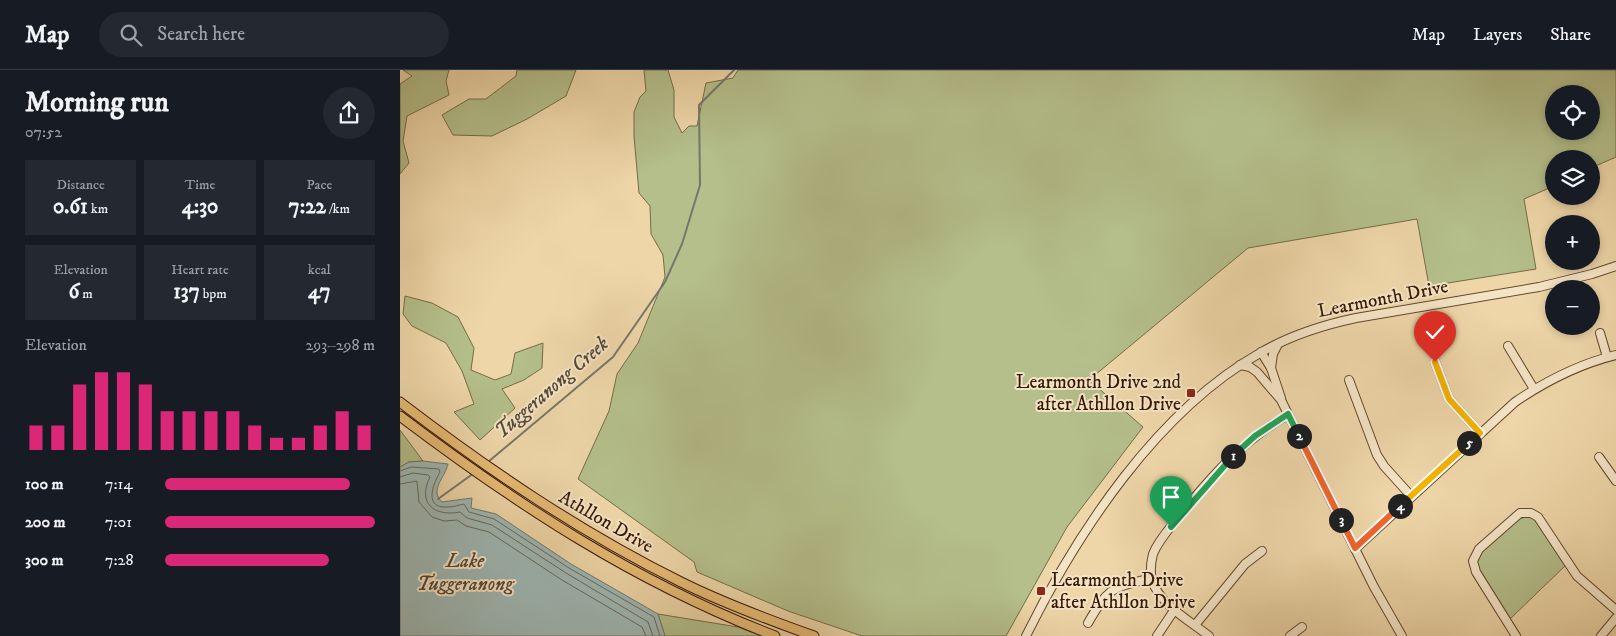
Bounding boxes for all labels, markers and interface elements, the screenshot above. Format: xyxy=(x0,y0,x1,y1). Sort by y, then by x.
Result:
search box xyxy=(99,12,449,57)
text: Map xyxy=(25,20,69,50)
icon: search xyxy=(117,21,145,49)
text: Search here xyxy=(157,23,245,46)
text: Map xyxy=(1412,24,1445,46)
text: Layers xyxy=(1473,24,1522,46)
text: Share xyxy=(1550,24,1591,46)
text: Morning run xyxy=(25,85,169,120)
map controls xyxy=(1545,85,1600,335)
button: locate xyxy=(1545,85,1600,140)
button: share xyxy=(323,87,375,139)
text: 07:52 xyxy=(25,122,62,142)
button: layers xyxy=(1545,150,1600,205)
text: Distance xyxy=(57,176,105,194)
text: Time xyxy=(185,176,215,194)
text: Pace xyxy=(306,176,332,194)
text: 0.61 xyxy=(53,194,88,220)
text: 4:30 xyxy=(182,194,218,220)
text: 7:22 xyxy=(289,194,326,220)
text: km xyxy=(88,200,108,218)
text: /km xyxy=(326,200,350,218)
button: + xyxy=(1545,215,1600,270)
text: Elevation xyxy=(54,261,108,279)
text: Heart rate xyxy=(171,261,229,279)
text: kcal xyxy=(308,261,331,279)
street label: Learmonth Drive xyxy=(1316,275,1450,323)
text: 6 xyxy=(68,279,79,305)
text: 137 xyxy=(173,279,200,305)
text: 47 xyxy=(308,279,331,305)
button: − xyxy=(1545,280,1600,335)
text: m xyxy=(79,285,93,303)
text: bpm xyxy=(200,285,227,303)
pin xyxy=(1414,311,1456,362)
icon: check xyxy=(1421,318,1449,346)
water label: Tuggeranong Creek xyxy=(490,331,615,444)
text: Elevation xyxy=(25,335,87,355)
text: 293–298 m xyxy=(305,335,375,355)
place label: Learmonth Drive 2nd after Athllon Drive xyxy=(1016,371,1182,416)
marker: Learmonth Drive 2nd after Athllon Drive xyxy=(1185,387,1197,399)
pin: 2 xyxy=(1286,424,1312,448)
text: 2 xyxy=(1296,427,1303,445)
pin: 5 xyxy=(1456,430,1482,456)
text: 5 xyxy=(1466,434,1473,452)
pin: 1 xyxy=(1220,444,1246,468)
text: 1 xyxy=(1231,447,1236,465)
text: 100 m xyxy=(25,474,64,494)
text: 7:14 xyxy=(105,474,133,494)
pin xyxy=(1150,476,1192,527)
icon: arrive xyxy=(1157,483,1185,511)
street label: Athllon Drive xyxy=(555,486,657,558)
pin: 4 xyxy=(1388,494,1412,518)
text: 4 xyxy=(1396,497,1405,515)
pin: 3 xyxy=(1328,508,1354,532)
text: 3 xyxy=(1339,511,1344,529)
text: 200 m xyxy=(25,512,66,532)
text: 7:01 xyxy=(105,512,132,532)
water label: Lake Tuggeranong xyxy=(417,549,515,597)
text: 300 m xyxy=(25,550,64,570)
text: 7:28 xyxy=(105,550,133,570)
place label: Learmonth Drive after Athllon Drive xyxy=(1051,569,1195,614)
marker: Learmonth Drive after Athllon Drive xyxy=(1035,585,1047,597)

